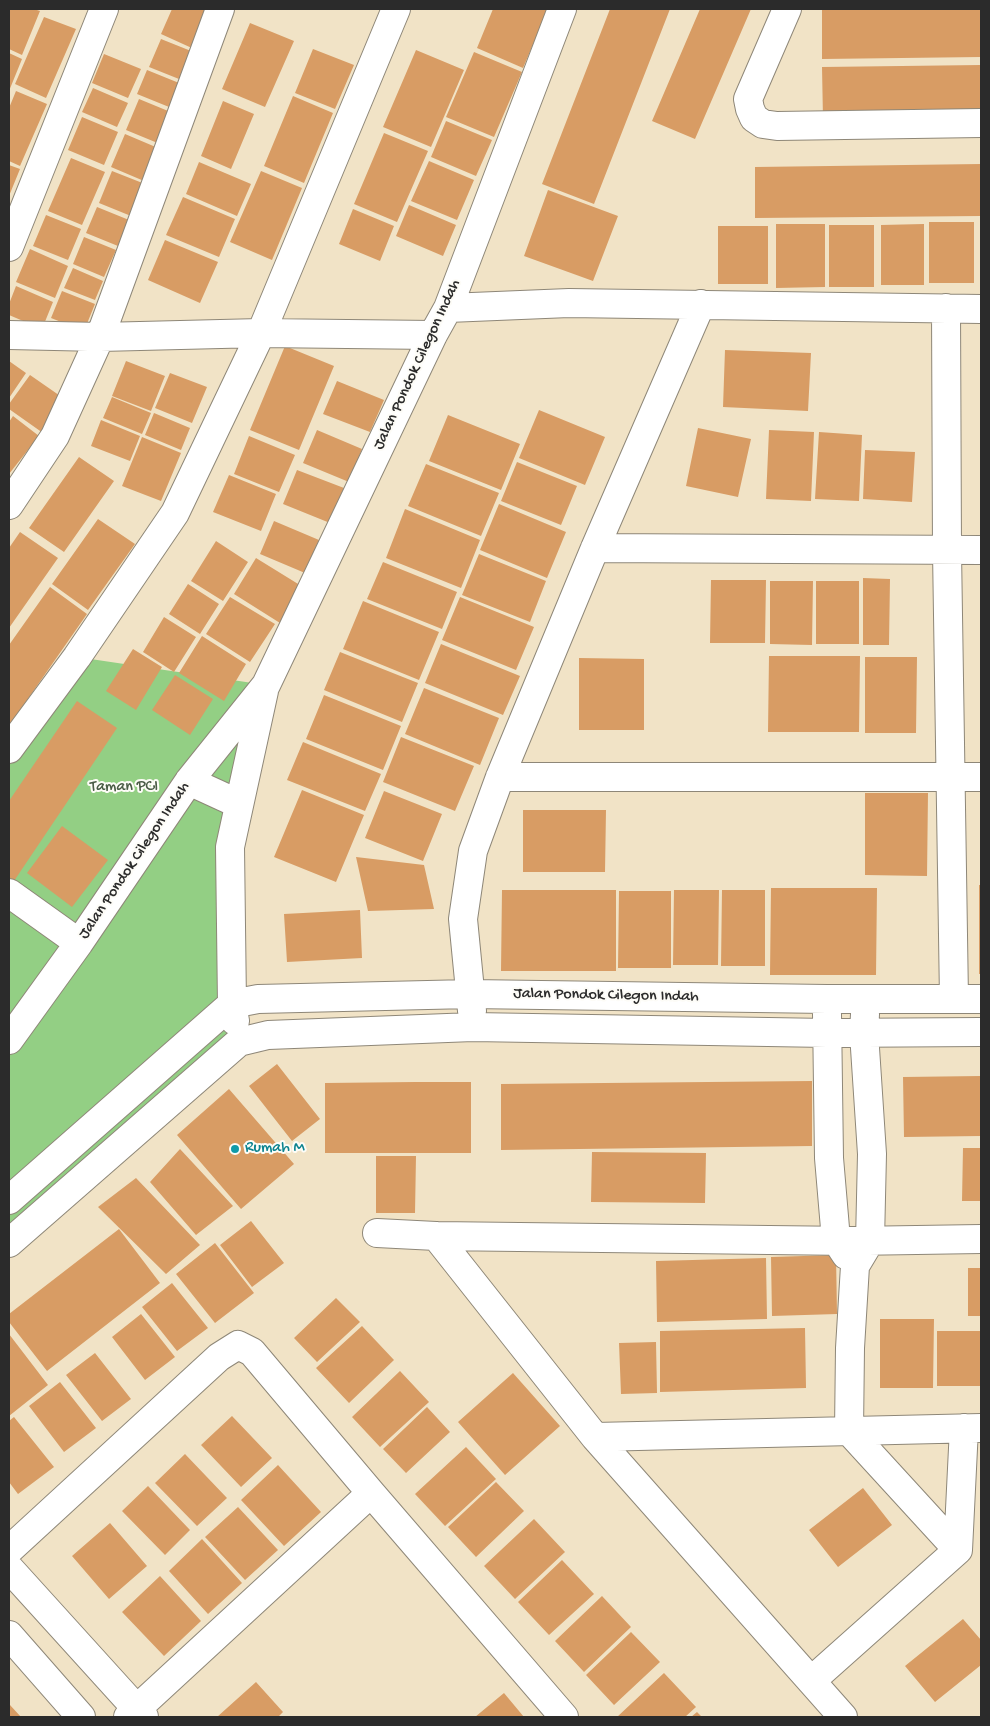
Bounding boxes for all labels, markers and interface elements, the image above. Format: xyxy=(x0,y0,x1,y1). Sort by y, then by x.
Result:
street label: Jalan Pondok Cilegon Indah xyxy=(370,277,466,453)
park label: Taman PCI xyxy=(90,778,158,798)
street label: Jalan Pondok Cilegon Indah xyxy=(75,779,195,943)
street label: Jalan Pondok Cilegon Indah xyxy=(513,985,699,1007)
place label: Rumah M xyxy=(245,1139,305,1159)
marker: Rumah M xyxy=(229,1143,241,1155)

